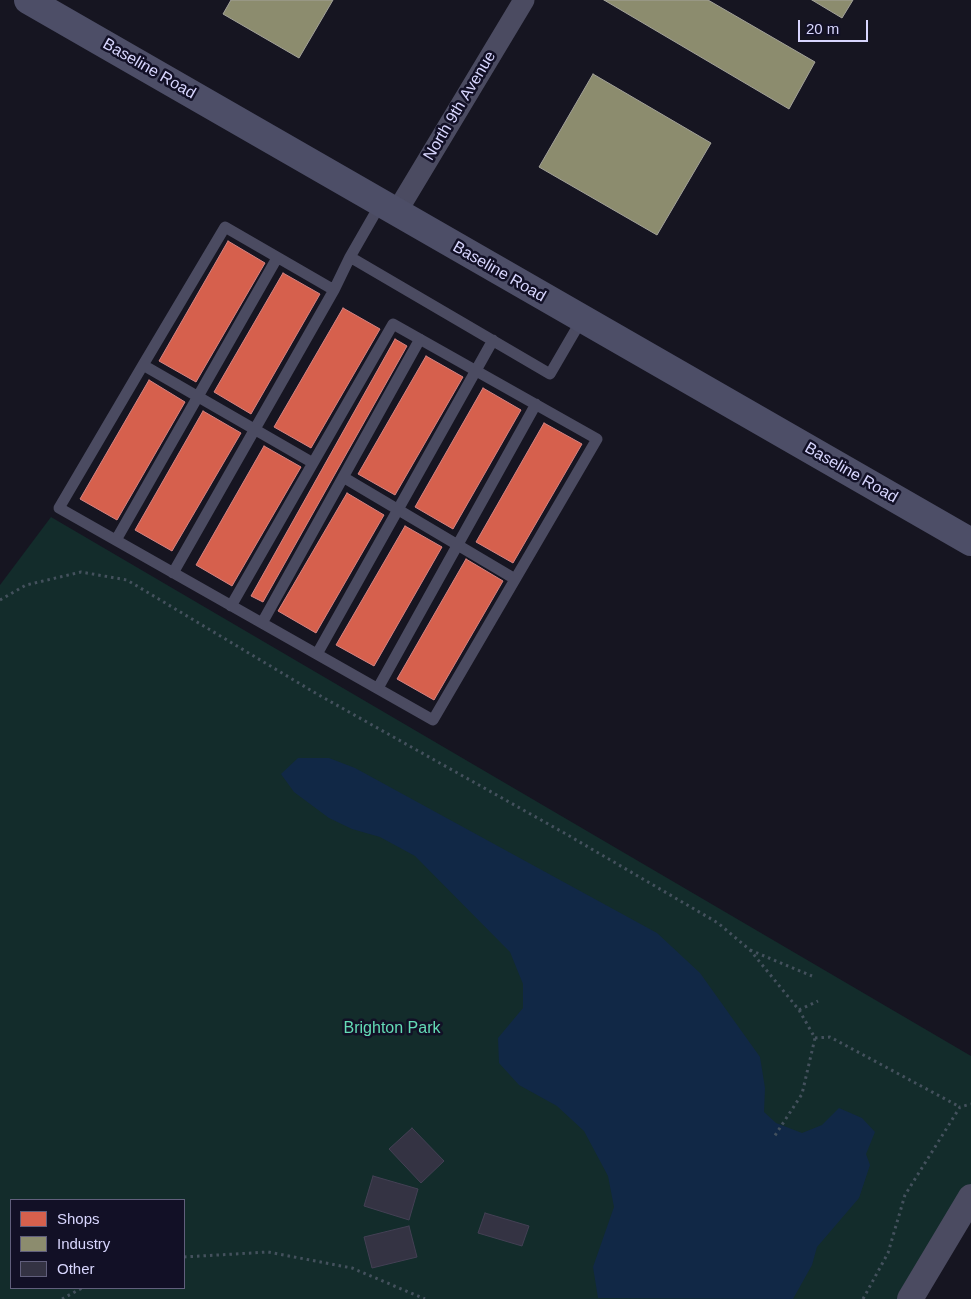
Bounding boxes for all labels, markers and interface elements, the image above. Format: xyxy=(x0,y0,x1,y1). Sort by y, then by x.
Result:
scale bar xyxy=(801,10,871,42)
text: 20 m xyxy=(806,20,839,37)
street label: Baseline Road xyxy=(99,35,199,103)
street label: North 9th Avenue xyxy=(420,48,500,164)
street label: Baseline Road xyxy=(449,238,549,306)
street label: Baseline Road xyxy=(801,439,901,507)
park label: Brighton Park xyxy=(344,1019,440,1039)
legend xyxy=(10,1199,185,1289)
text: Shops xyxy=(57,1210,100,1227)
text: Industry xyxy=(57,1235,110,1252)
text: Other xyxy=(57,1260,95,1277)

